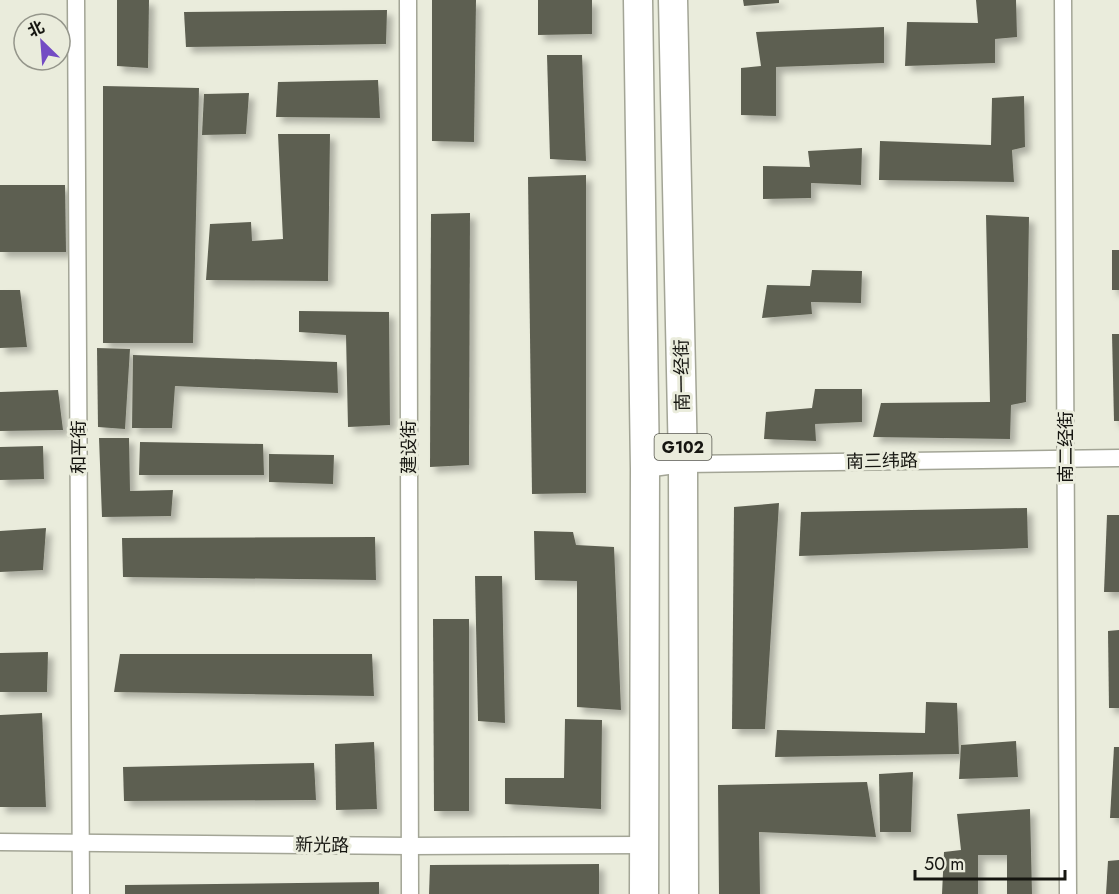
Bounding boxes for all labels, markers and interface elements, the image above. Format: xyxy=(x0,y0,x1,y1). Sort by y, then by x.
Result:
north arrow xyxy=(12,12,72,72)
text: 北 xyxy=(24,15,48,43)
street label: 南一经街 xyxy=(668,339,696,411)
street label: 南二经街 xyxy=(1053,411,1079,483)
street label: 和平街 xyxy=(66,420,92,474)
street label: 建设街 xyxy=(396,420,422,474)
road number: G102 xyxy=(654,434,712,460)
street label: 南三纬路 xyxy=(846,447,918,475)
street label: 新光路 xyxy=(295,832,349,858)
scale bar xyxy=(915,843,1065,881)
text: 50 m xyxy=(924,851,964,877)

